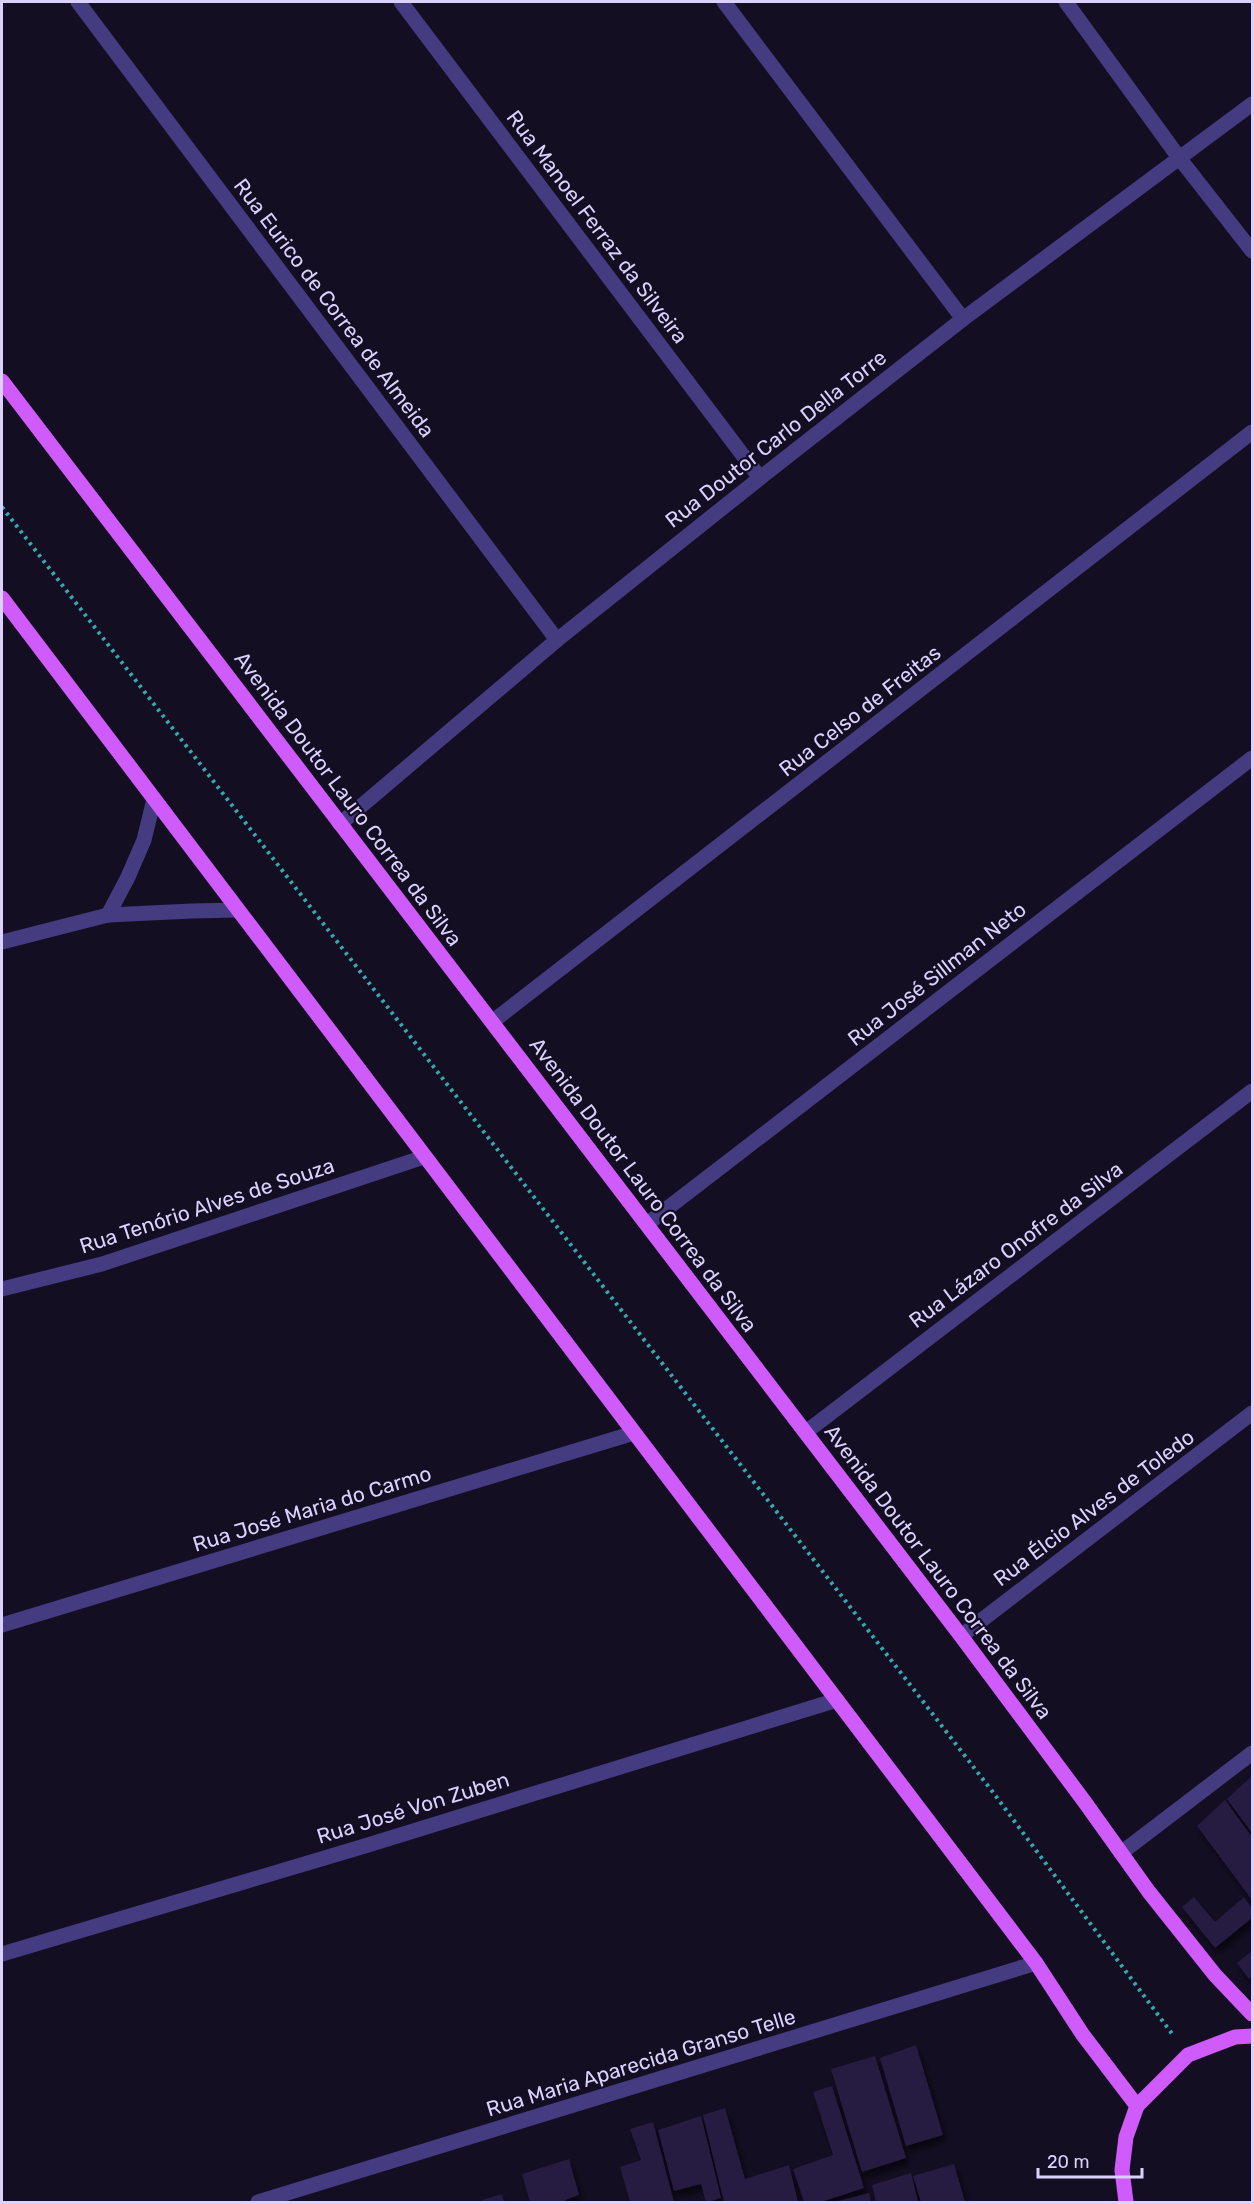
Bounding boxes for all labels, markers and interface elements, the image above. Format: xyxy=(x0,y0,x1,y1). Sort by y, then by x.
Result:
street label: Rua Manoel Ferraz da Silveira xyxy=(502,105,693,348)
street label: Rua Eurico de Correa de Almeida xyxy=(229,173,440,442)
street label: Rua Doutor Carlo Della Torre xyxy=(660,345,891,533)
street label: Rua Celso de Freitas xyxy=(774,640,946,782)
street label: Avenida Doutor Lauro Correa da Silva xyxy=(229,647,467,951)
street label: Rua José Sillman Neto xyxy=(843,896,1031,1051)
street label: Avenida Doutor Lauro Correa da Silva xyxy=(524,1033,762,1337)
street label: Rua Tenório Alves de Souza xyxy=(76,1152,337,1259)
street label: Rua Lázaro Onofre da Silva xyxy=(904,1156,1127,1333)
street label: Avenida Doutor Lauro Correa da Silva xyxy=(819,1420,1057,1724)
street label: Rua Élcio Alves de Toledo xyxy=(988,1424,1199,1591)
street label: Rua José Maria do Carmo xyxy=(190,1460,434,1557)
street label: Rua José Von Zuben xyxy=(314,1766,512,1849)
street label: Rua Maria Aparecida Granso Telle xyxy=(483,2004,798,2122)
scale bar xyxy=(1038,2141,1142,2179)
text: 20 m xyxy=(1047,2151,1089,2173)

